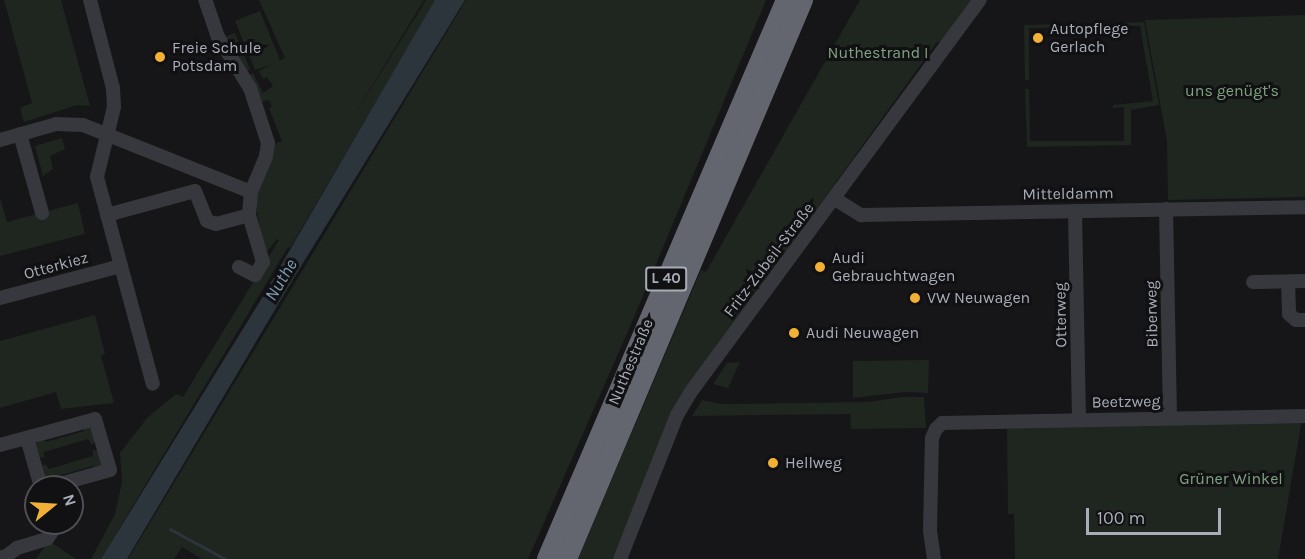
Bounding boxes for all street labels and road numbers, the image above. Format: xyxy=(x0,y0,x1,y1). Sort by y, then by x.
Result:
street label: Mitteldamm xyxy=(1022,184,1114,204)
street label: Fritz-Zubeil-Straße xyxy=(720,199,818,321)
street label: Otterkiez xyxy=(22,248,90,284)
road number: L 40 xyxy=(645,267,687,291)
street label: Biberweg xyxy=(1142,280,1162,348)
street label: Otterweg xyxy=(1051,282,1071,348)
street label: Nuthestraße xyxy=(604,316,658,408)
street label: Beetzweg xyxy=(1091,392,1161,412)

